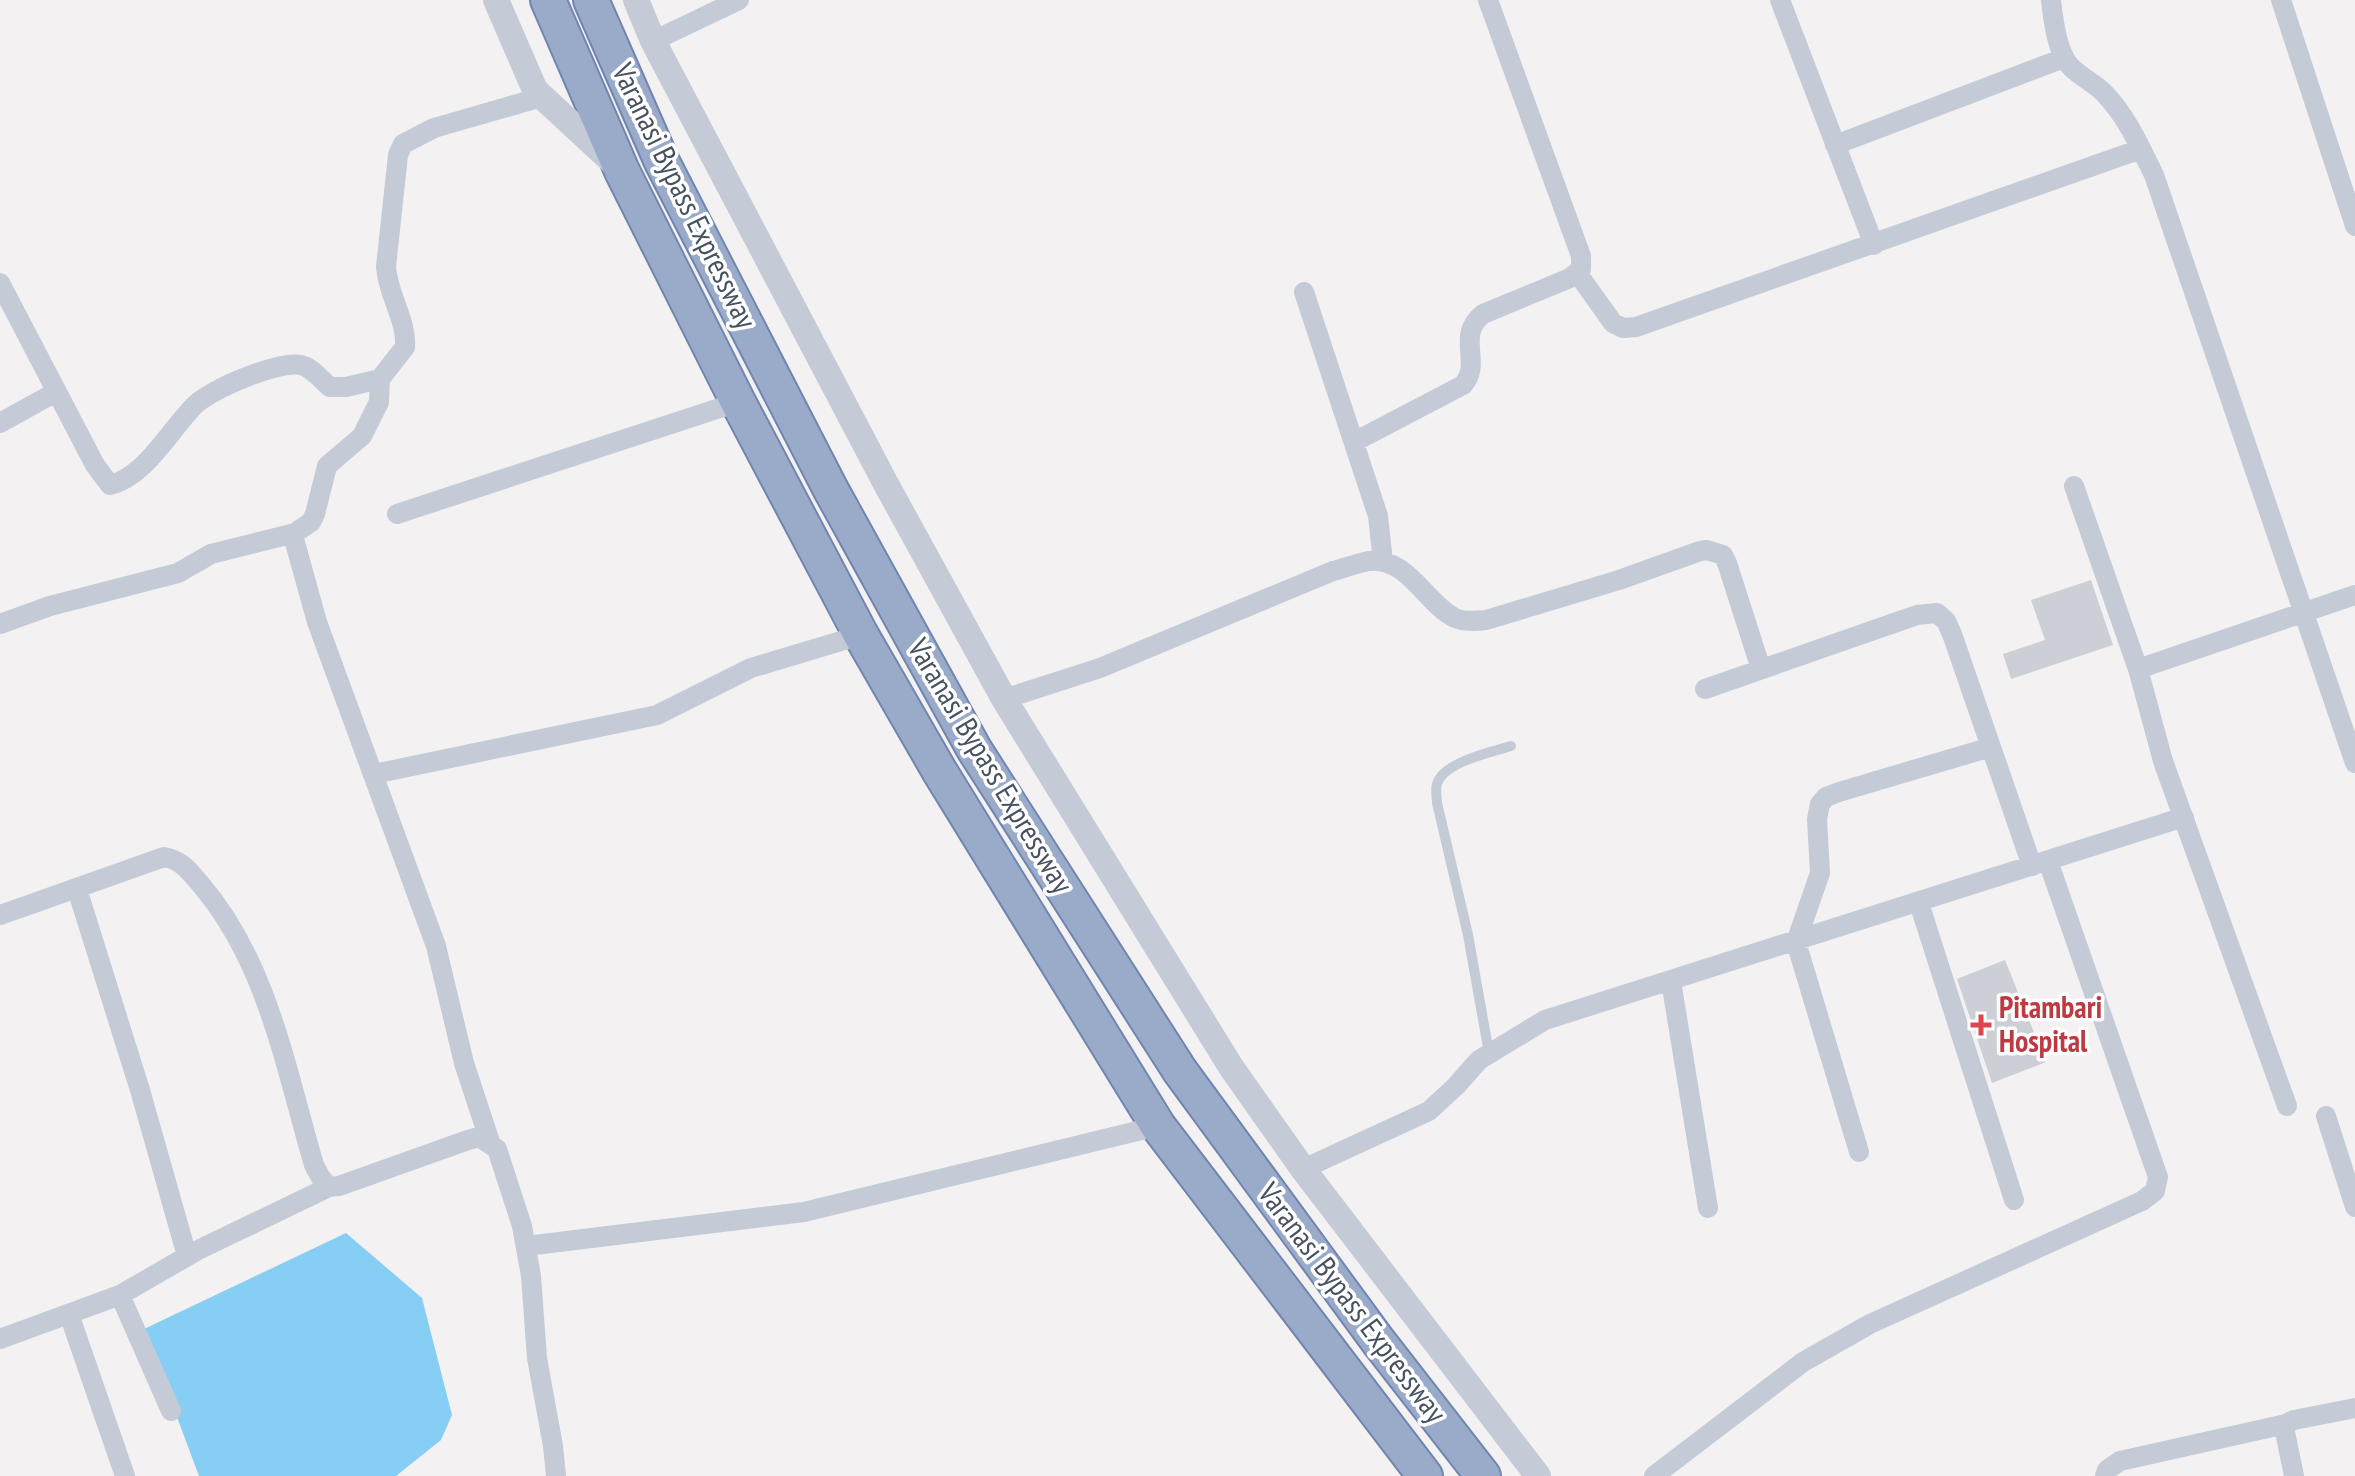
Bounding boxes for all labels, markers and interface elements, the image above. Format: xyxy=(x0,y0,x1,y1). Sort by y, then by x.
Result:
street label: Varanasi Bypass Expressway xyxy=(604,55,767,335)
street label: Varanasi Bypass Expressway xyxy=(899,630,1083,900)
place label: Pitambari Hospital xyxy=(1999,987,2102,1060)
marker: Pitambari Hospital xyxy=(1970,1014,1992,1036)
street label: Varanasi Bypass Expressway xyxy=(1250,1174,1457,1430)

